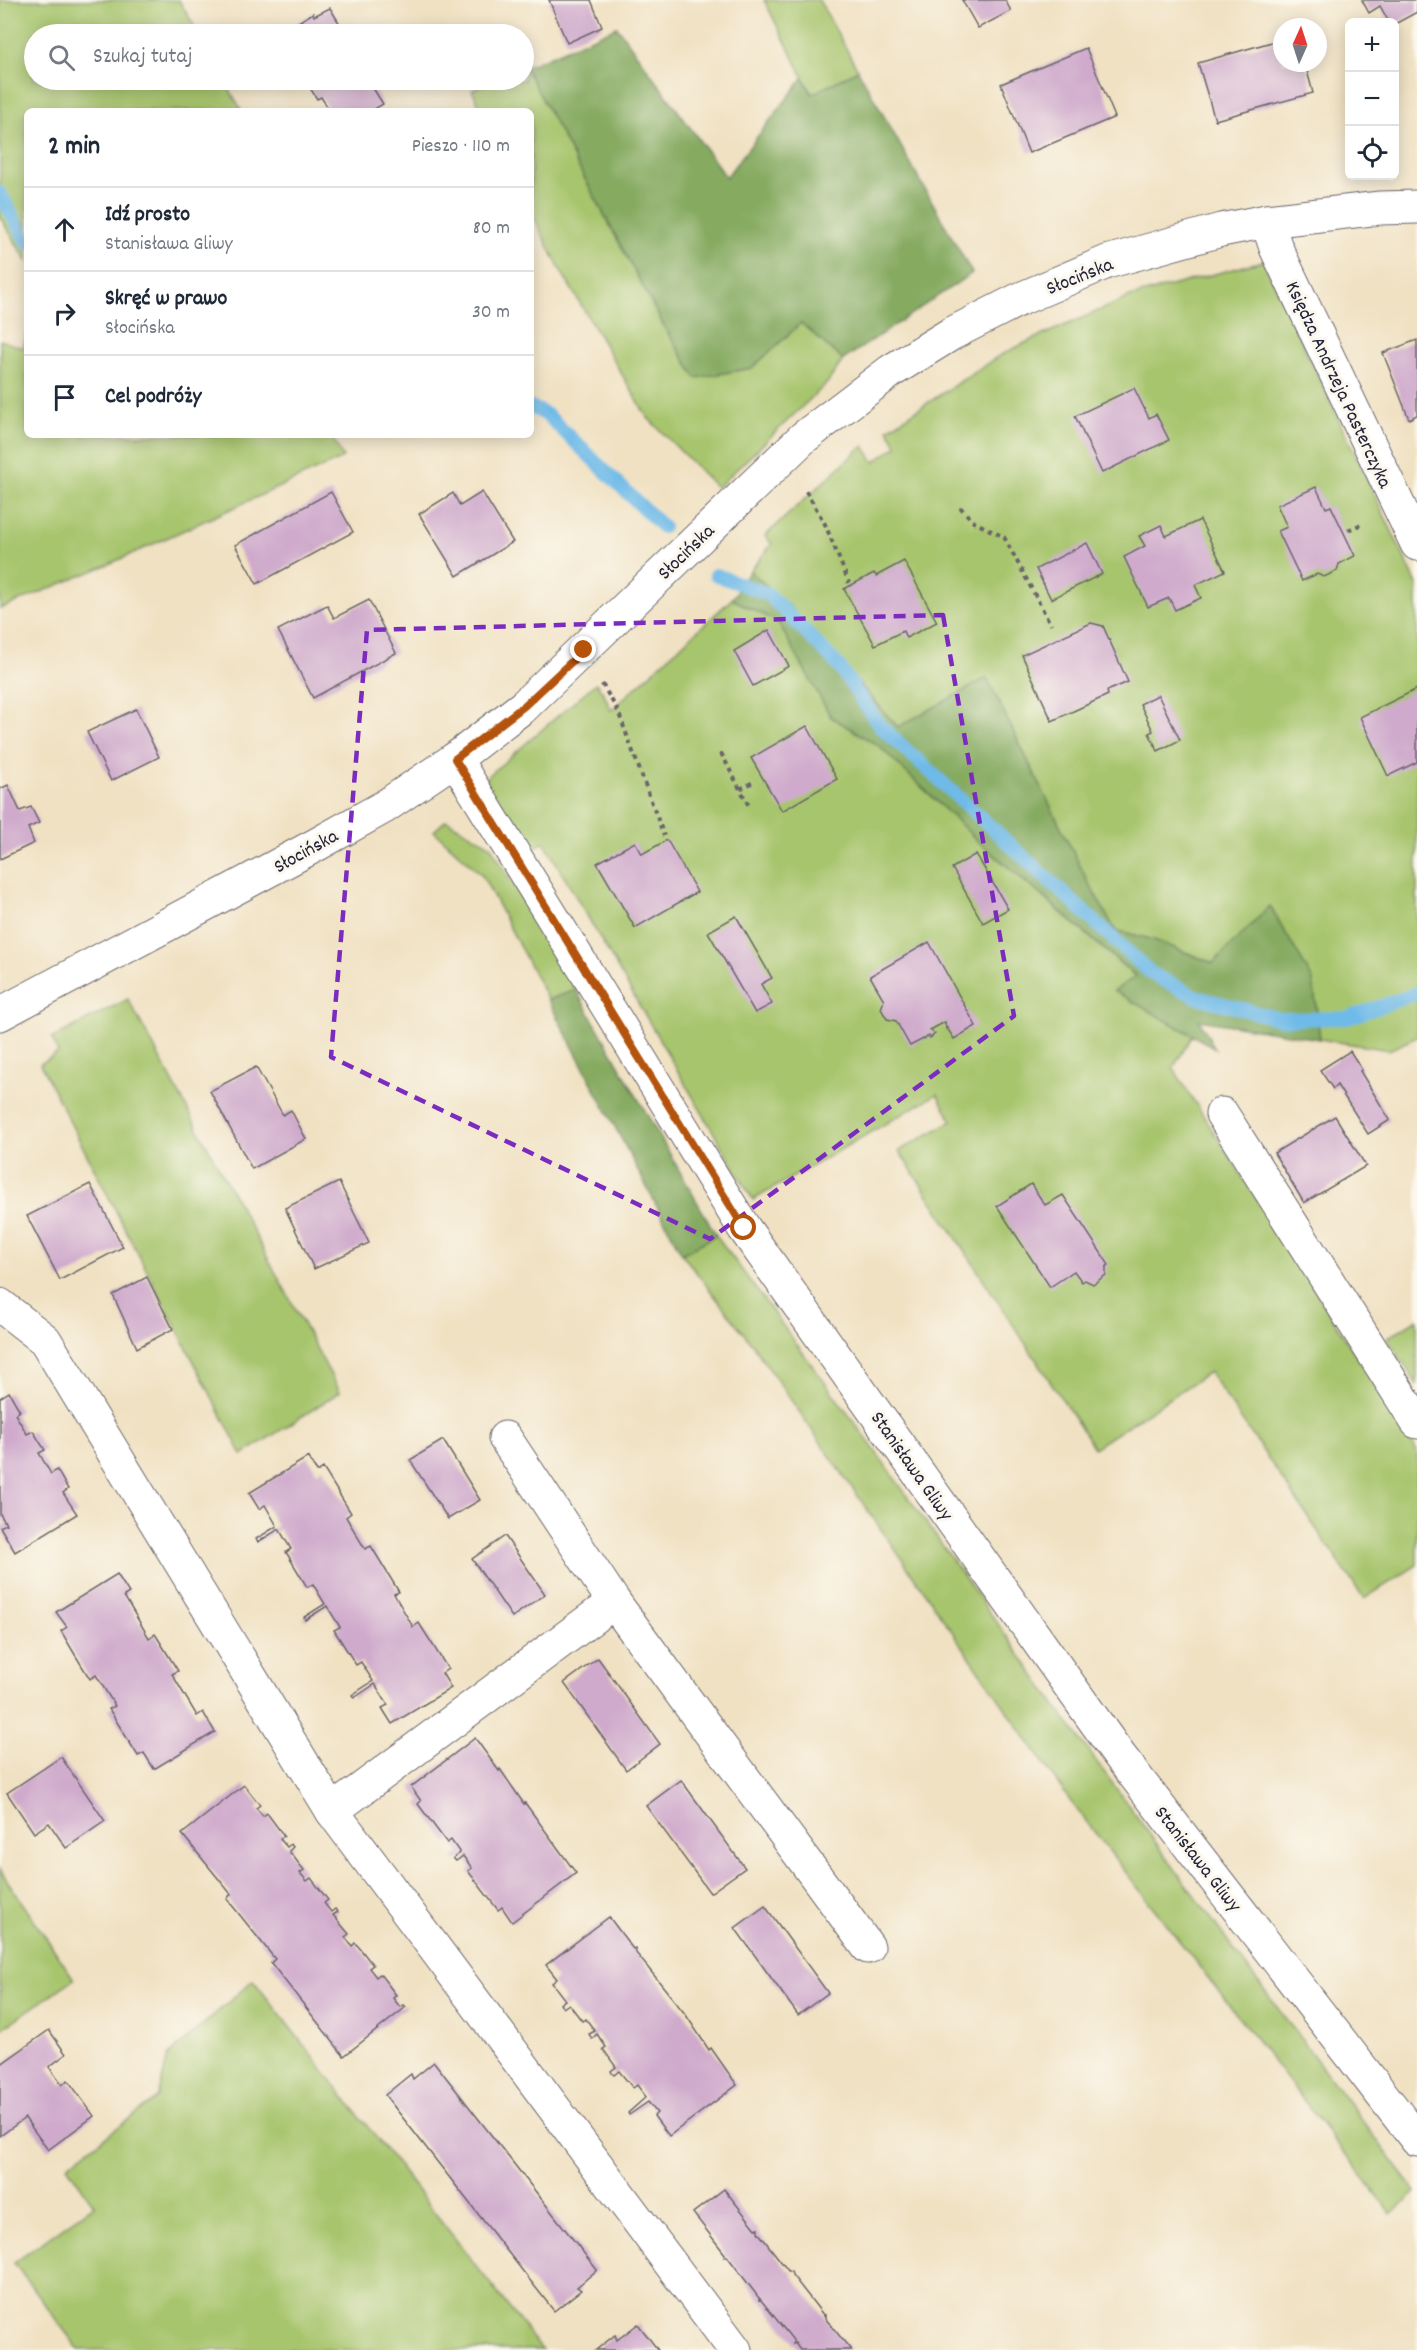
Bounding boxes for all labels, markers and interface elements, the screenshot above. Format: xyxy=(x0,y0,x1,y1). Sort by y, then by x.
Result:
north arrow xyxy=(1273,18,1327,72)
map controls xyxy=(1345,18,1399,180)
button: + xyxy=(1345,18,1399,72)
search box xyxy=(24,24,534,90)
icon: search xyxy=(45,41,78,74)
text: Szukaj tutaj xyxy=(93,42,192,73)
button: − xyxy=(1345,72,1399,126)
button: locate xyxy=(1345,126,1399,180)
text: 2 min xyxy=(48,129,100,166)
text: Pieszo · 110 m xyxy=(412,133,510,161)
text: Idź prosto xyxy=(105,200,190,231)
icon: ahead xyxy=(48,213,81,246)
text: 80 m xyxy=(473,215,510,243)
text: Stanisława Gliwy xyxy=(105,231,233,259)
street label: Słocińska xyxy=(1043,252,1118,304)
street label: Księdza Andrzeja Pasterczyka xyxy=(1277,277,1398,494)
text: Skręć w prawo xyxy=(105,284,227,315)
icon: right xyxy=(48,297,81,330)
text: 30 m xyxy=(472,299,510,327)
text: Słocińska xyxy=(105,315,175,343)
icon: arrive xyxy=(48,381,81,414)
text: Cel podróży xyxy=(105,382,201,413)
street label: Słocińska xyxy=(652,518,722,587)
route end xyxy=(570,636,596,662)
street label: Słocińska xyxy=(269,823,344,882)
route start xyxy=(730,1214,756,1240)
street label: Stanisława Gliwy xyxy=(862,1406,959,1528)
street label: Stanisława Gliwy xyxy=(1146,1801,1248,1919)

